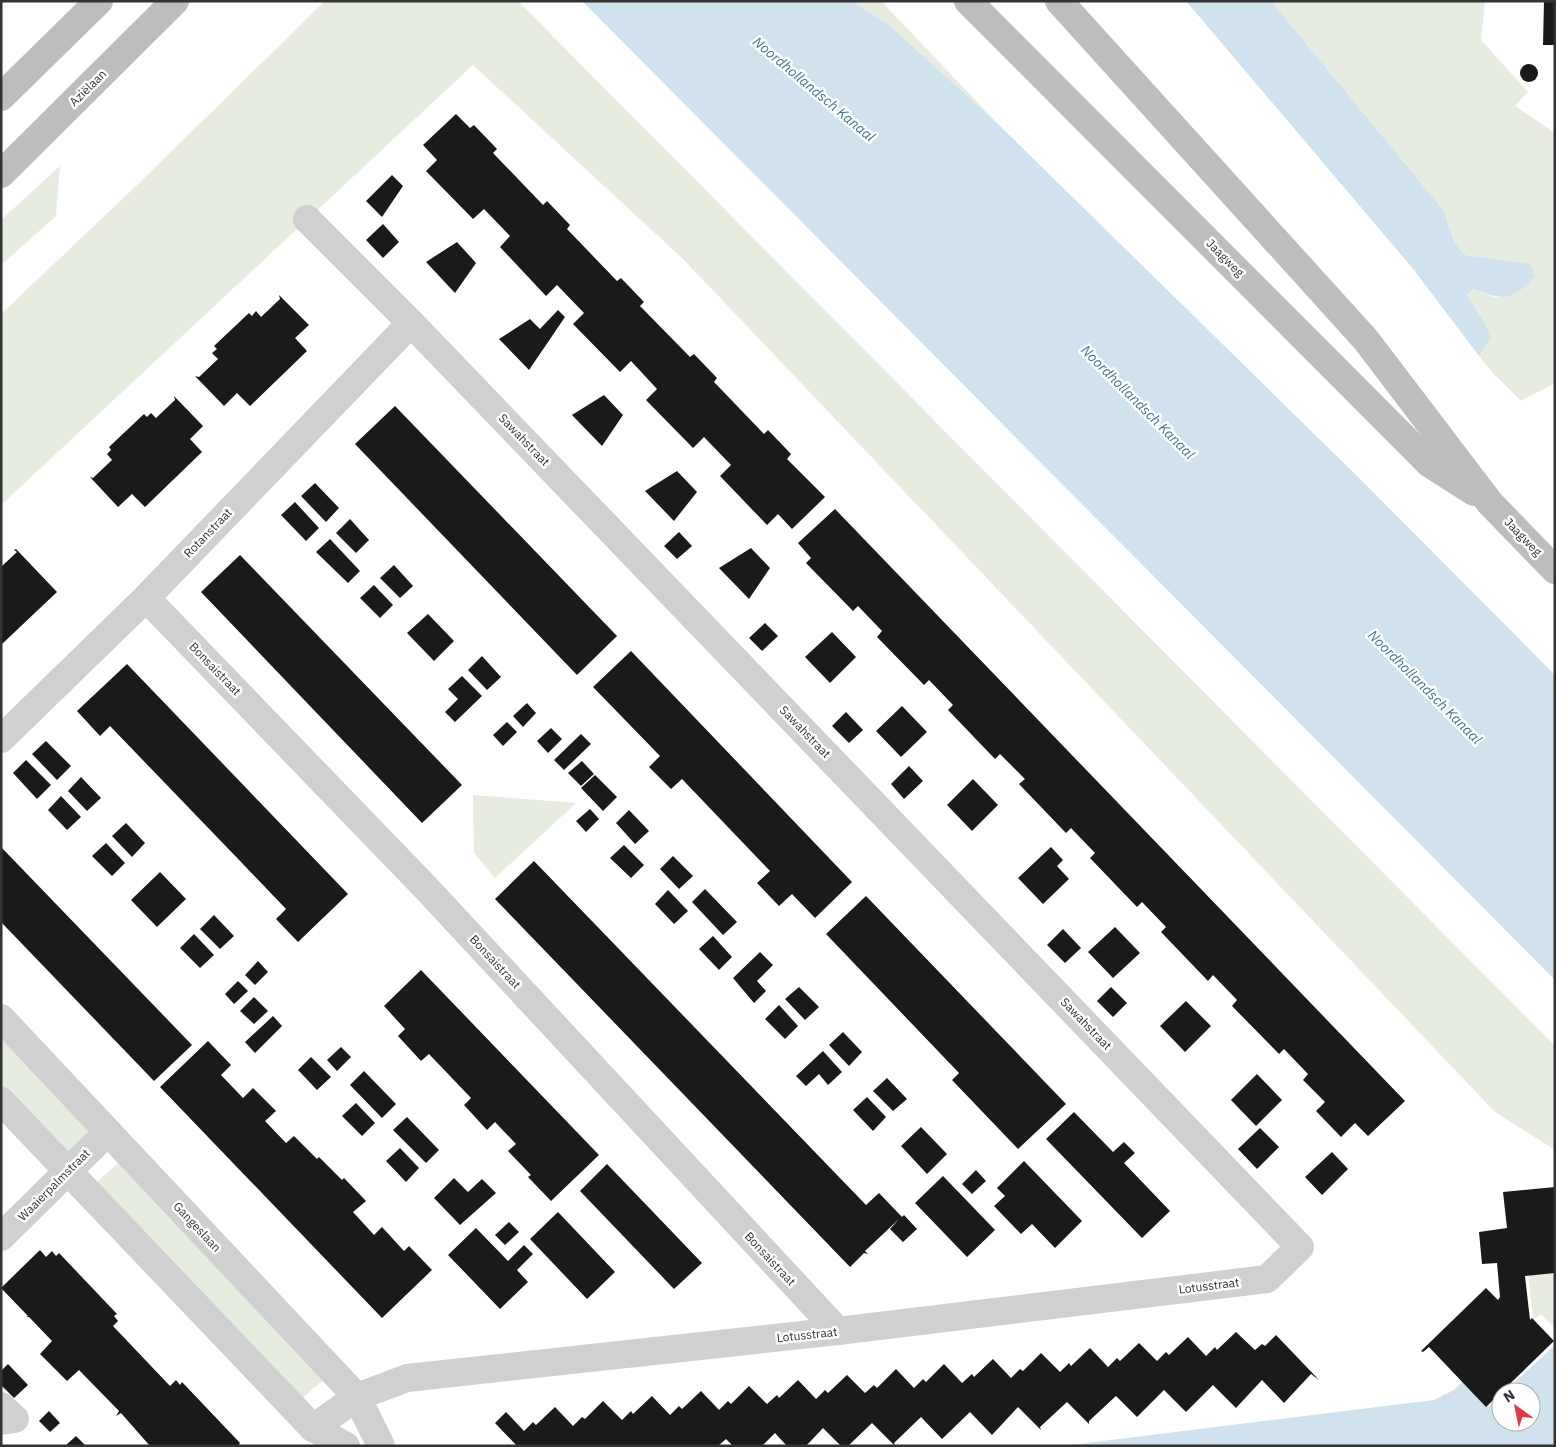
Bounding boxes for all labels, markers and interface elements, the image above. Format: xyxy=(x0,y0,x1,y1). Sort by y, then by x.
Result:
water label: Noordhollandsch Kanaal xyxy=(749,33,879,146)
street label: Aziëlaan xyxy=(66,66,109,109)
street label: Jaagweg xyxy=(1203,236,1248,280)
water label: Noordhollandsch Kanaal xyxy=(1077,341,1199,463)
street label: Sawahstraat xyxy=(496,410,553,469)
street label: Rotanstraat xyxy=(180,505,235,561)
street label: Jaagweg xyxy=(1501,514,1546,559)
water label: Noordhollandsch Kanaal xyxy=(1364,626,1486,748)
street label: Bonsaistraat xyxy=(186,639,244,698)
street label: Sawahstraat xyxy=(777,702,834,761)
street label: Bonsaistraat xyxy=(467,932,524,992)
street label: Sawahstraat xyxy=(1058,994,1115,1053)
street label: Waaierpalmstraat xyxy=(14,1145,93,1224)
street label: Gangeslaan xyxy=(170,1198,224,1255)
street label: Bonsaistraat xyxy=(742,1229,799,1289)
street label: Lotusstraat xyxy=(1178,1274,1240,1297)
street label: Lotusstraat xyxy=(776,1324,838,1345)
north arrow xyxy=(1491,1382,1541,1432)
text: N xyxy=(1500,1386,1518,1406)

